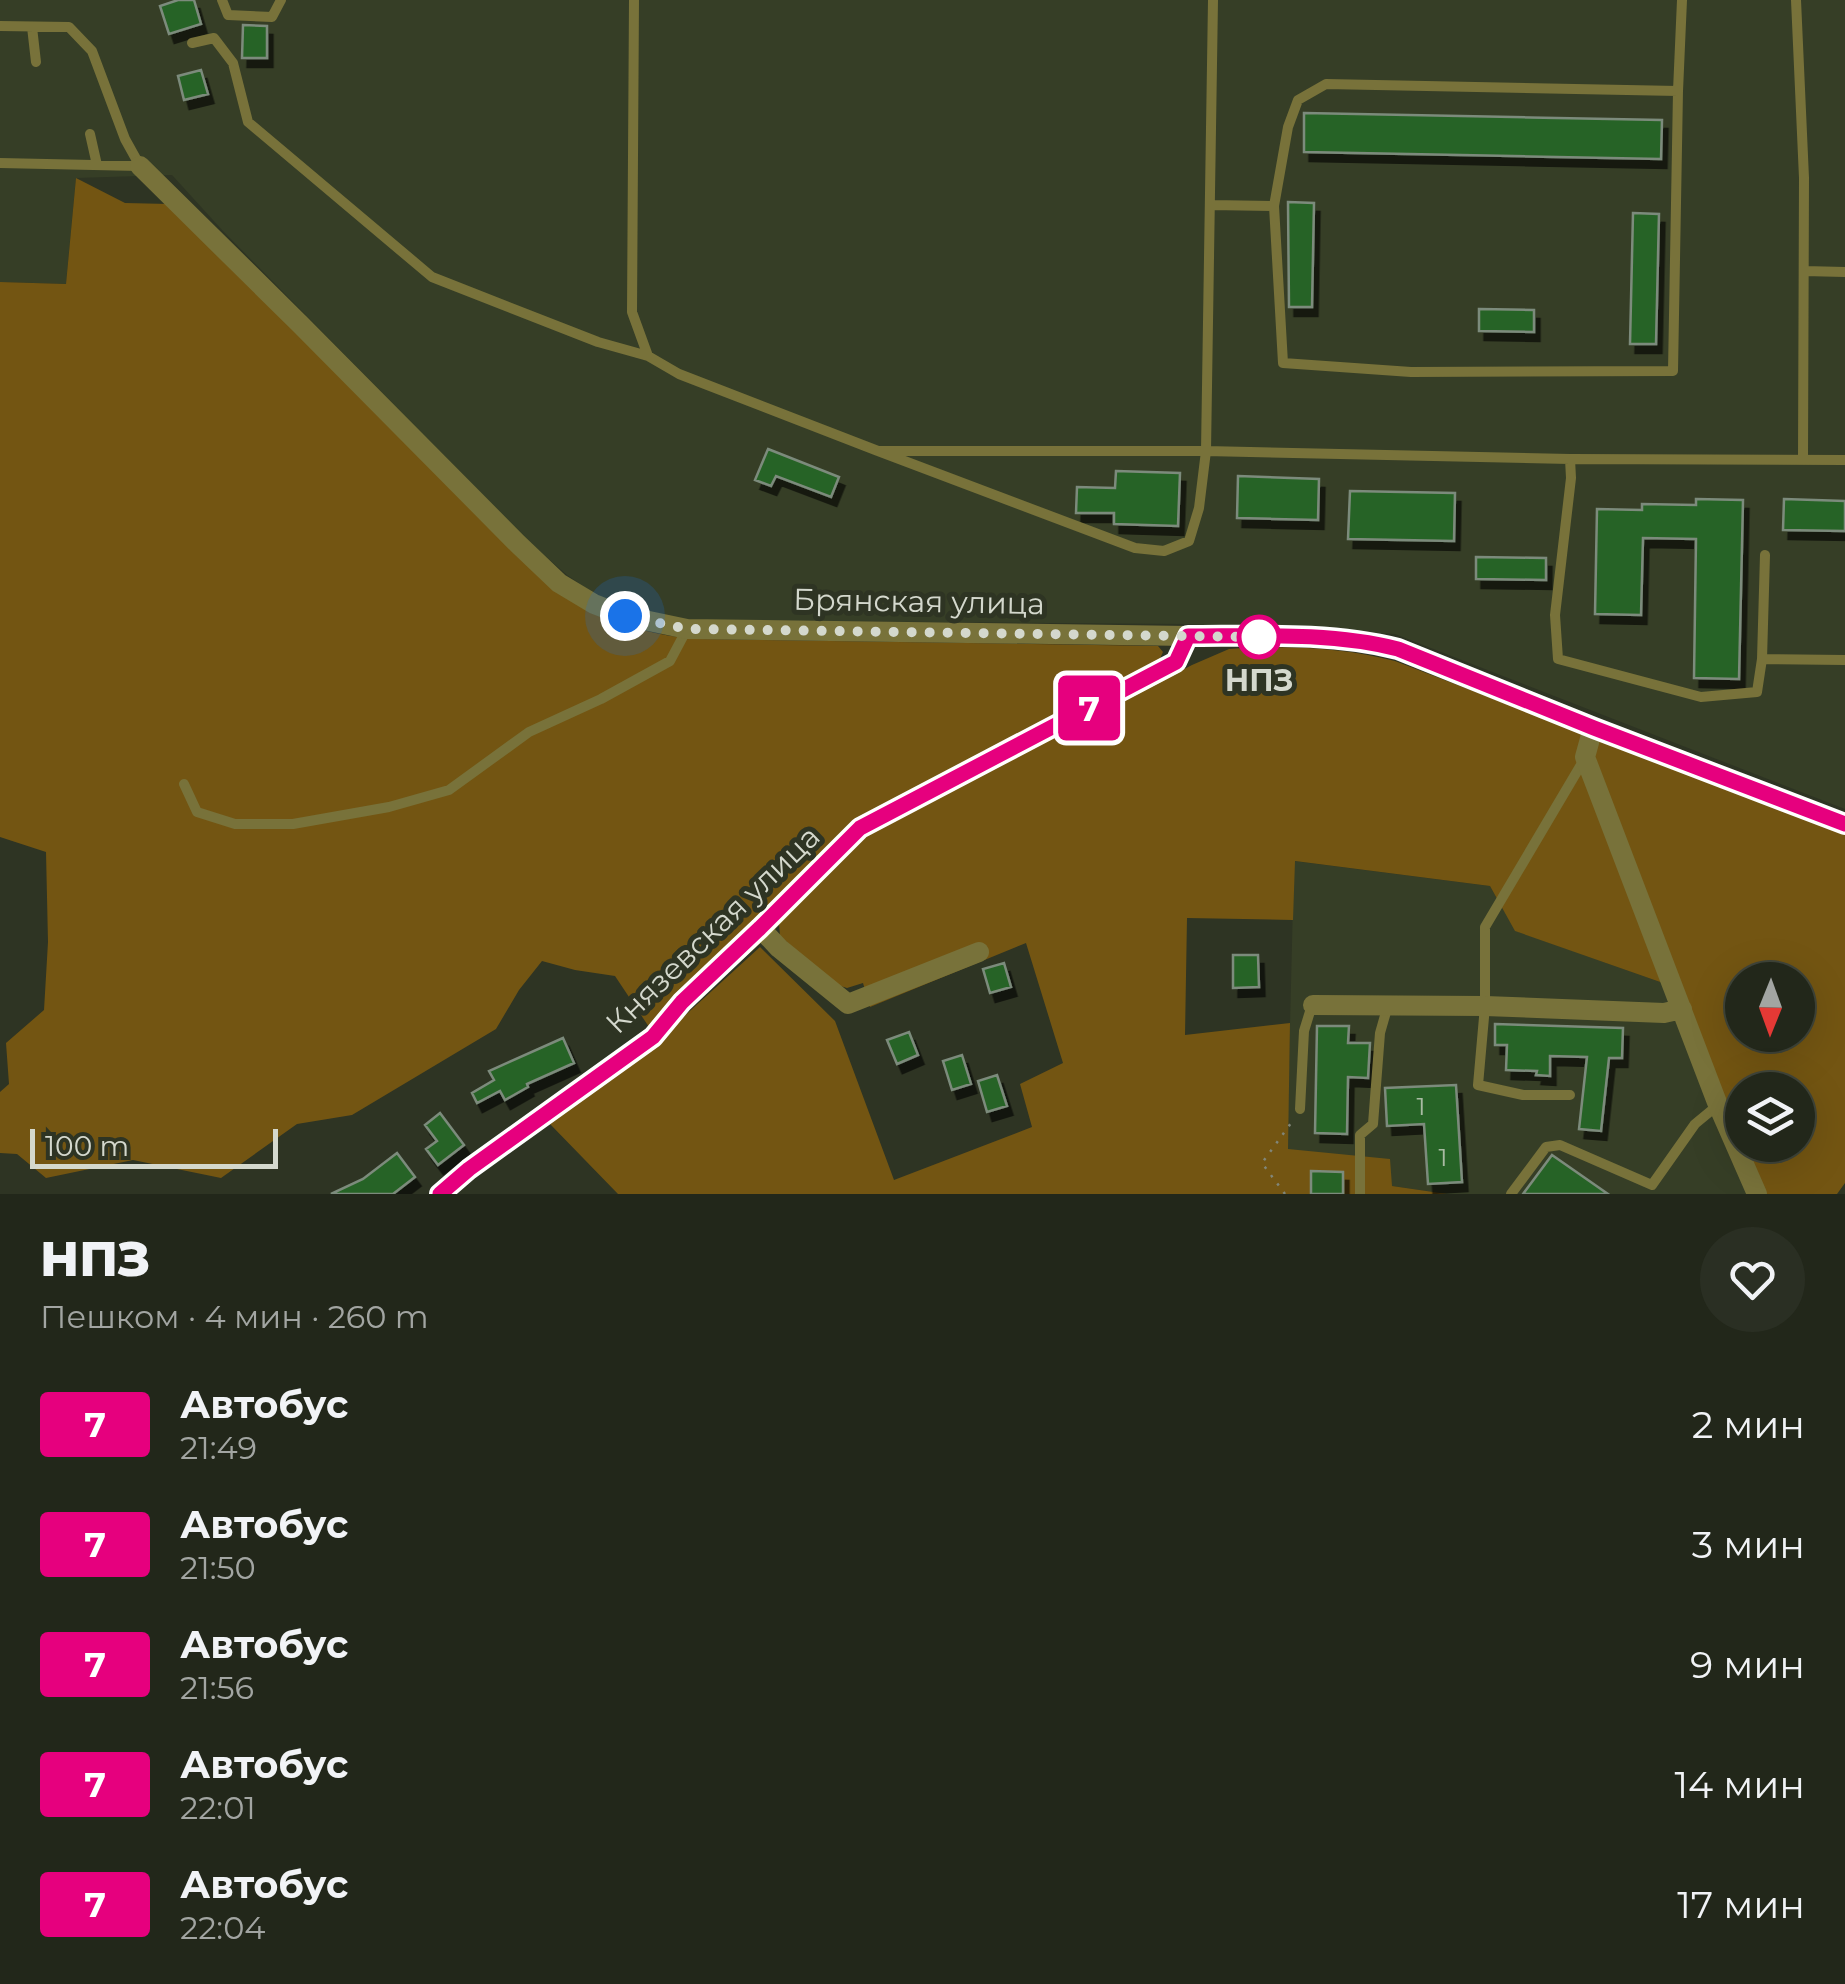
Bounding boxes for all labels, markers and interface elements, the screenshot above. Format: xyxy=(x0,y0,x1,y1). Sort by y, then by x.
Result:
street label: Брянская улица xyxy=(793,581,1045,622)
your location xyxy=(600,591,650,641)
marker: НПЗ xyxy=(1238,616,1280,658)
place label: НПЗ xyxy=(1225,662,1293,699)
line badge: 7 xyxy=(1056,676,1122,740)
text: 7 xyxy=(1078,687,1100,730)
street label: Князевская улица xyxy=(598,818,827,1041)
north arrow xyxy=(1725,962,1815,1052)
map controls xyxy=(1725,962,1815,1162)
button: layers xyxy=(1725,1072,1815,1162)
house number: 1 xyxy=(1416,1091,1426,1121)
scale bar xyxy=(30,1124,278,1168)
text: 100 m xyxy=(45,1129,129,1163)
house number: 1 xyxy=(1438,1142,1448,1172)
button: heart xyxy=(1700,1227,1805,1332)
text: НПЗ xyxy=(40,1230,150,1288)
text: Пешком · 4 мин · 260 m xyxy=(40,1297,429,1336)
text: Автобус xyxy=(180,1381,349,1428)
text: 2 мин xyxy=(1692,1401,1805,1448)
text: 7 xyxy=(84,1403,106,1446)
text: 21:49 xyxy=(180,1428,257,1467)
text: Автобус xyxy=(180,1501,349,1548)
text: 3 мин xyxy=(1692,1521,1805,1568)
text: 7 xyxy=(84,1523,106,1566)
text: 21:50 xyxy=(180,1548,256,1587)
text: Автобус xyxy=(180,1621,349,1668)
text: 9 мин xyxy=(1690,1641,1805,1688)
text: 7 xyxy=(84,1643,106,1686)
text: 21:56 xyxy=(180,1668,254,1707)
text: Автобус xyxy=(180,1741,349,1788)
text: 14 мин xyxy=(1674,1761,1805,1808)
text: 7 xyxy=(84,1763,106,1806)
text: 22:01 xyxy=(180,1788,256,1827)
text: Автобус xyxy=(180,1861,349,1908)
text: 17 мин xyxy=(1677,1881,1805,1928)
text: 7 xyxy=(84,1883,106,1926)
text: 22:04 xyxy=(180,1908,265,1947)

